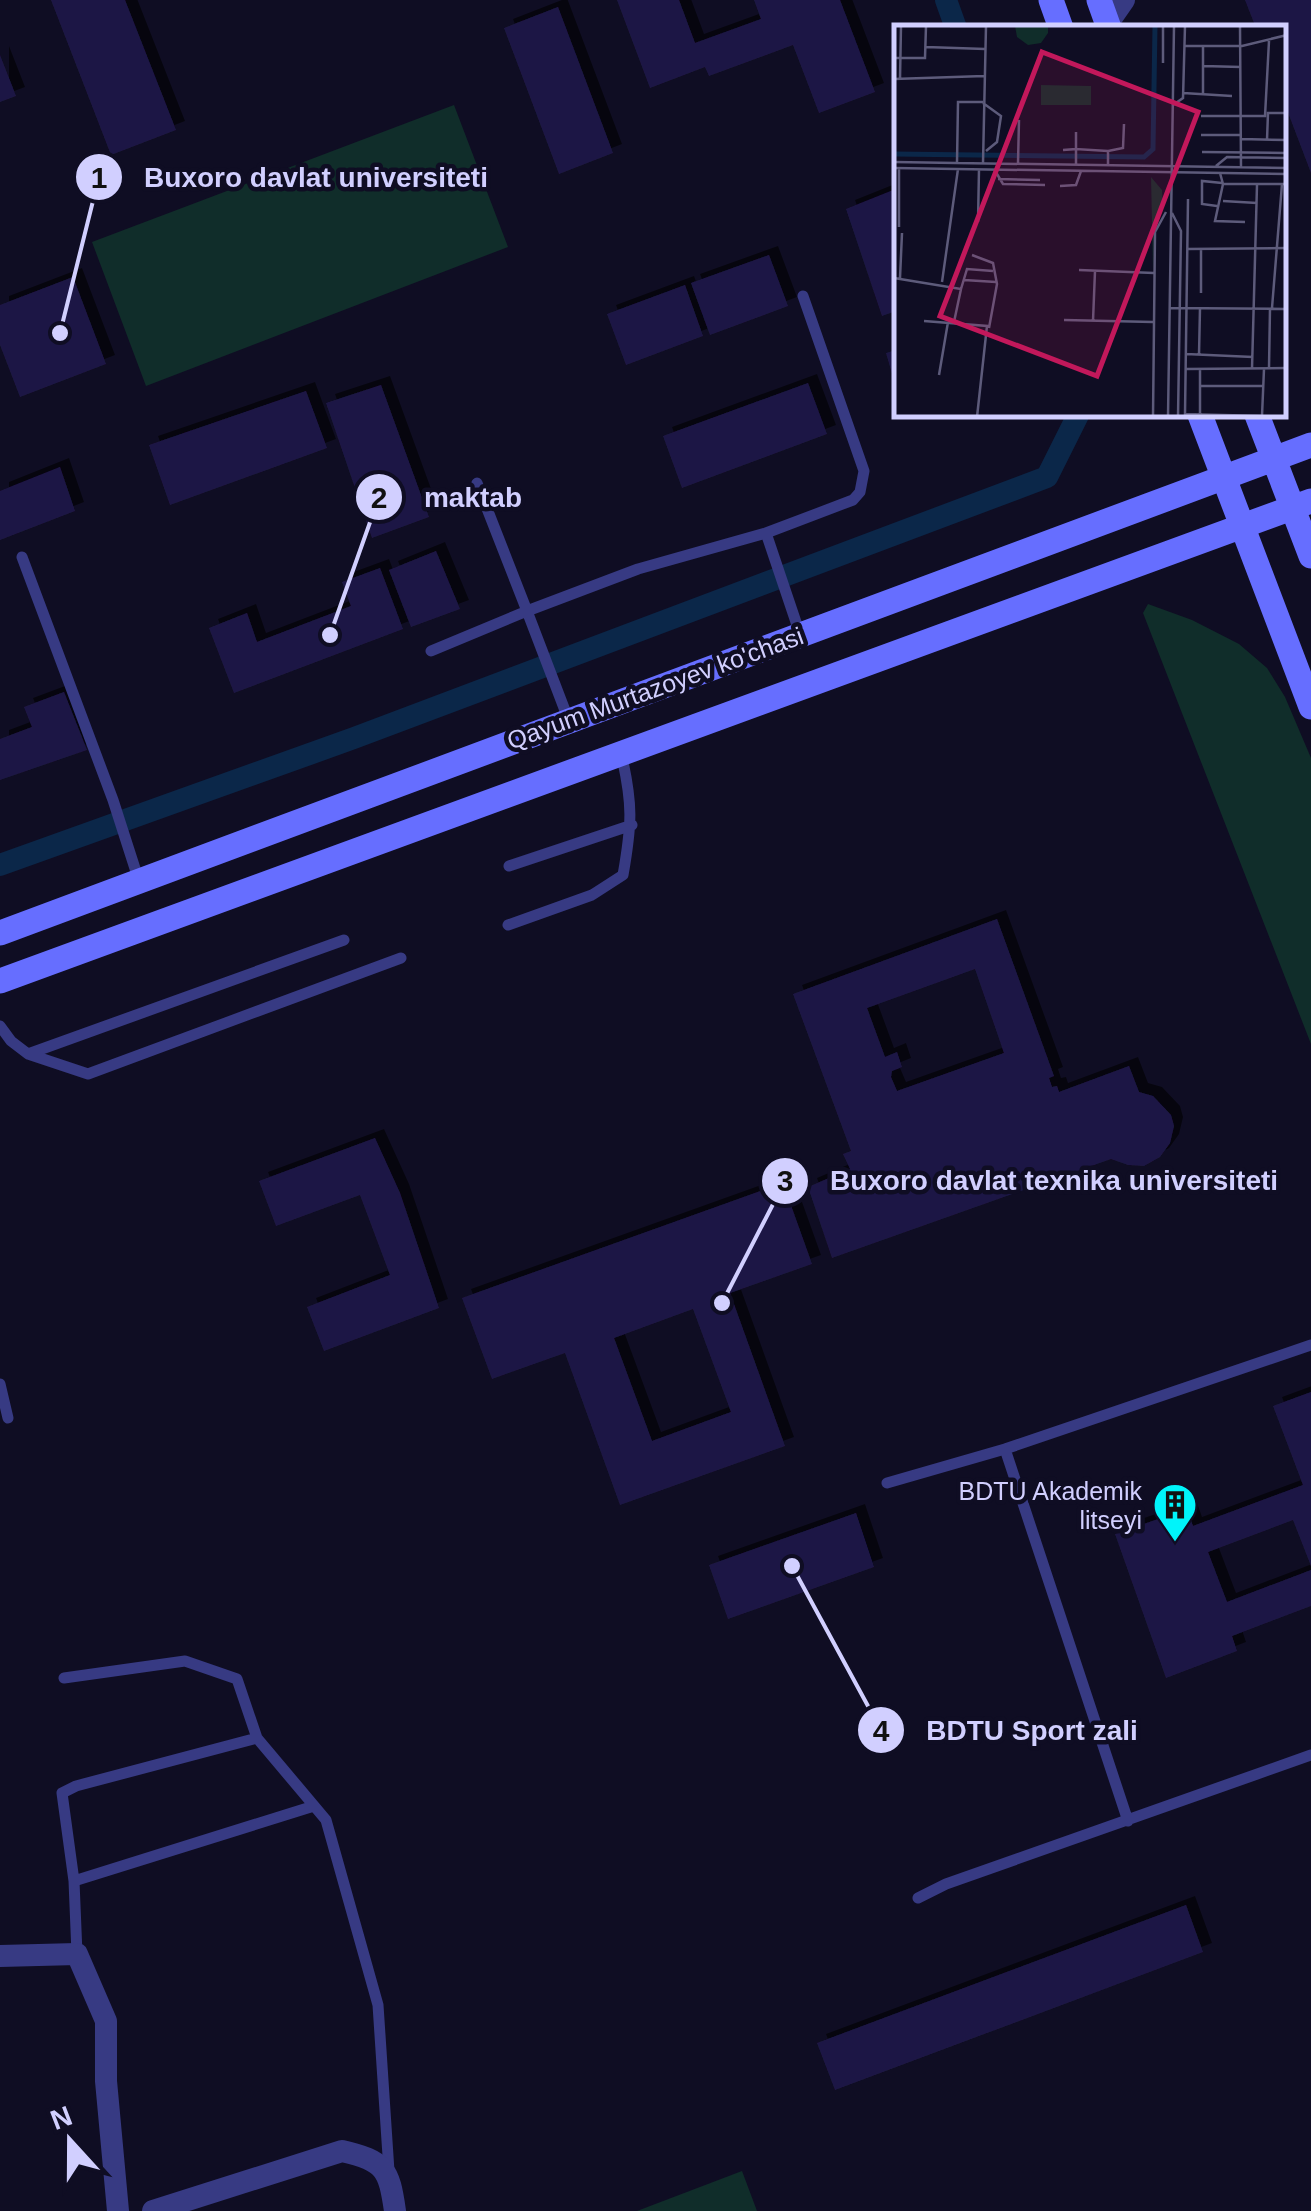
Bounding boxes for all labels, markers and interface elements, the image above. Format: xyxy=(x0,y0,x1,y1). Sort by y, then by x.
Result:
inset map xyxy=(894,25,1286,418)
callout: Buxoro davlat universiteti xyxy=(74,148,508,206)
text: 1 xyxy=(91,161,107,194)
text: Buxoro davlat universiteti xyxy=(144,162,488,193)
callout: maktab xyxy=(354,468,542,526)
text: 2 xyxy=(371,481,387,514)
text: maktab xyxy=(424,482,522,513)
street label: Qayum Murtazoyev ko'chasi xyxy=(503,621,807,755)
callout: Buxoro davlat texnika universiteti xyxy=(760,1152,1298,1210)
text: 3 xyxy=(777,1164,793,1197)
text: Buxoro davlat texnika universiteti xyxy=(830,1165,1278,1196)
place label: BDTU Akademik litseyi xyxy=(959,1477,1142,1534)
building icon: BDTU Akademik litseyi xyxy=(1152,1482,1198,1543)
callout: BDTU Sport zali xyxy=(856,1701,1157,1759)
text: 4 xyxy=(873,1714,890,1747)
text: BDTU Sport zali xyxy=(926,1715,1138,1746)
north arrow xyxy=(20,2091,120,2191)
text: N xyxy=(46,2100,76,2136)

